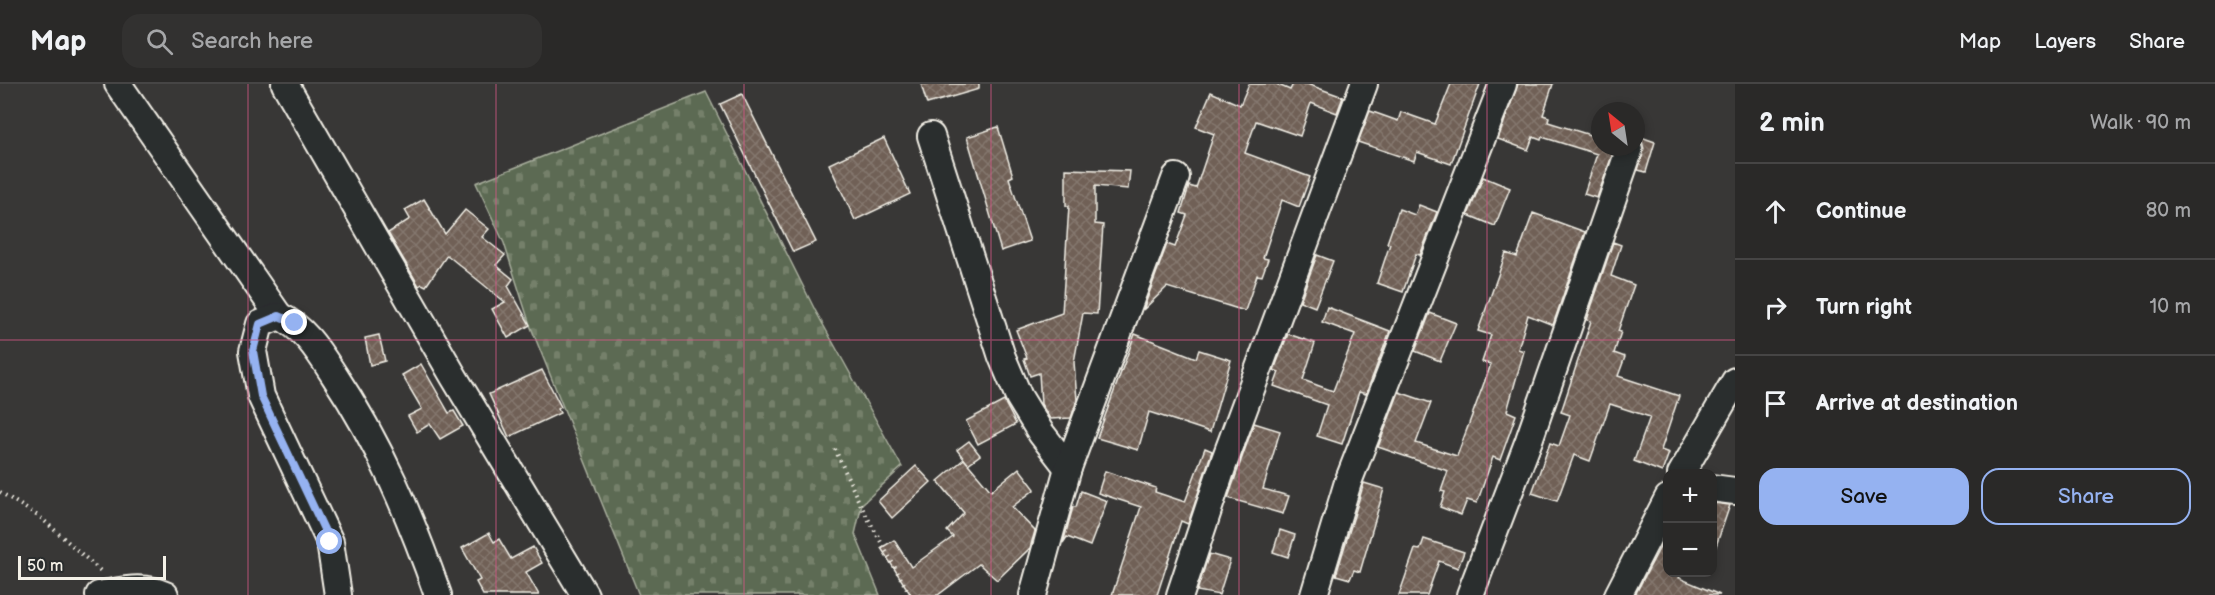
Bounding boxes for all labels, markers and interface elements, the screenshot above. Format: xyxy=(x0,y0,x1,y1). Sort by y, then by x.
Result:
search box xyxy=(122,14,542,68)
text: Map xyxy=(30,25,86,58)
icon: search xyxy=(143,25,176,58)
text: Search here xyxy=(191,28,313,55)
text: Map xyxy=(1959,29,2001,54)
text: Layers xyxy=(2034,29,2096,54)
text: Share xyxy=(2129,29,2185,54)
north arrow xyxy=(1591,102,1645,156)
text: 2 min xyxy=(1759,108,1825,139)
text: Walk · 90 m xyxy=(2090,111,2191,135)
icon: ahead xyxy=(1759,195,1792,228)
text: Continue xyxy=(1816,198,1906,225)
text: 80 m xyxy=(2146,199,2191,223)
icon: right xyxy=(1759,291,1792,324)
text: Turn right xyxy=(1816,294,1912,321)
text: 10 m xyxy=(2150,295,2191,319)
route end xyxy=(281,309,307,335)
icon: arrive xyxy=(1759,387,1792,420)
text: Arrive at destination xyxy=(1816,390,2018,417)
button: Save xyxy=(1759,468,1969,525)
button: Share xyxy=(1981,468,2191,525)
map controls xyxy=(1663,469,1717,577)
button: + xyxy=(1663,469,1717,523)
button: − xyxy=(1663,523,1717,577)
route start xyxy=(316,528,342,554)
scale bar xyxy=(18,553,166,580)
text: 50 m xyxy=(27,557,63,576)

